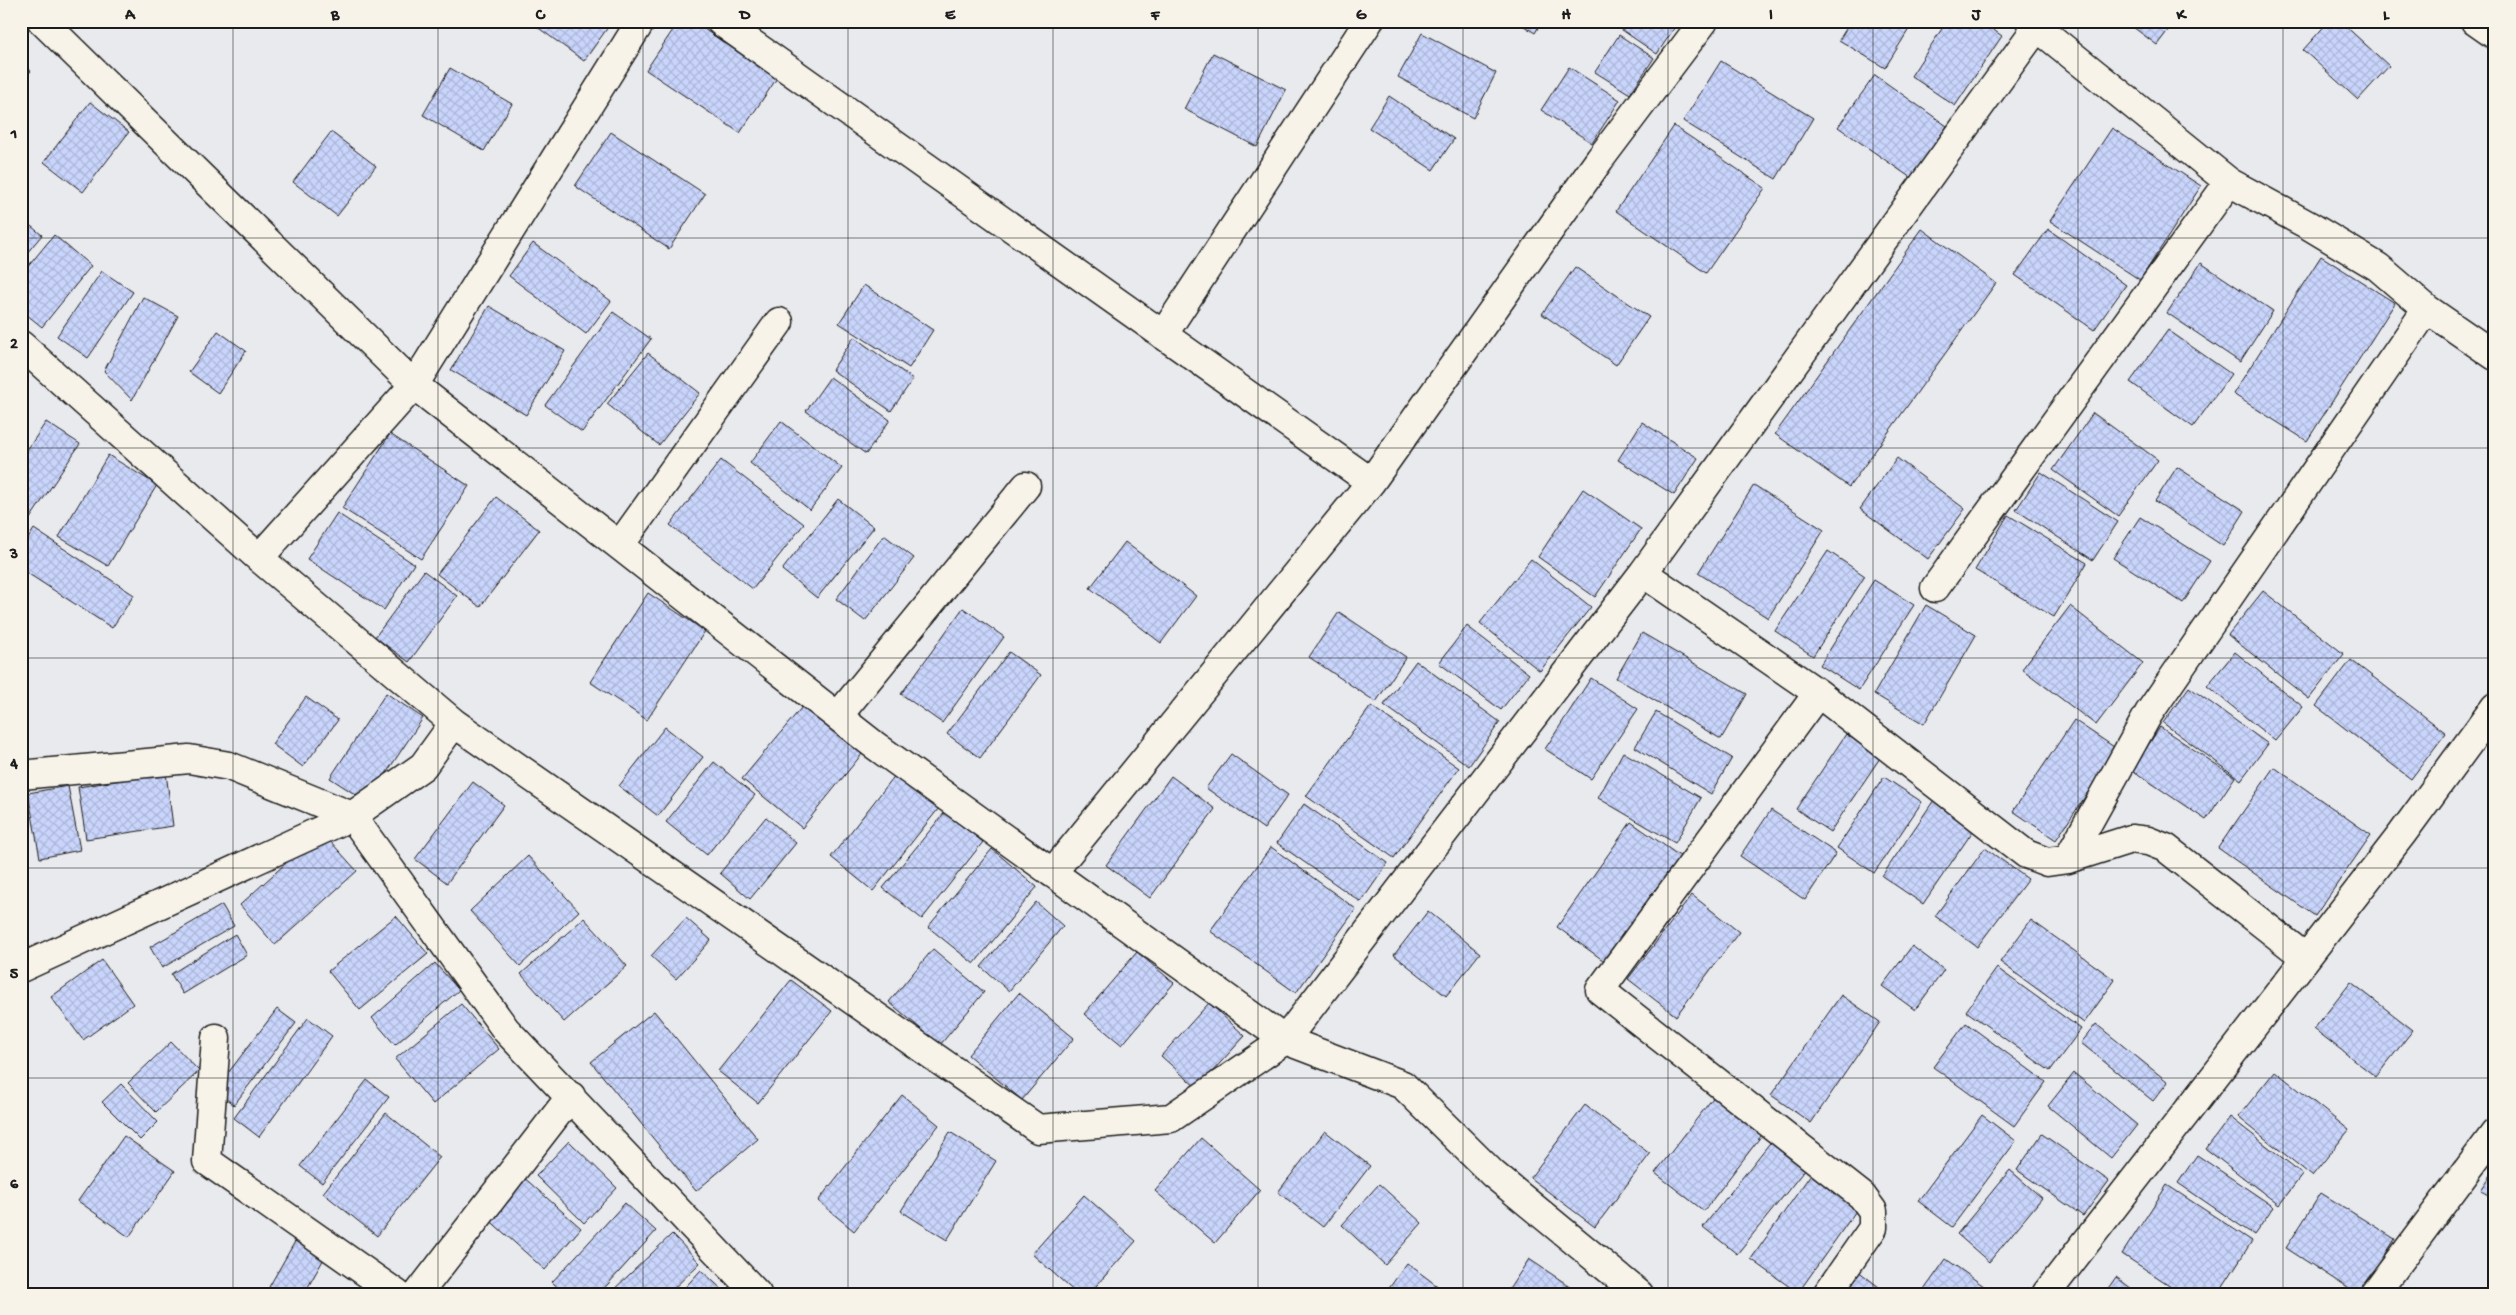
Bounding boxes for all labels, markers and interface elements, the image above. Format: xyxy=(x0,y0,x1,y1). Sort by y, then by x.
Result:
text: A xyxy=(124,7,136,26)
text: B xyxy=(330,7,340,26)
text: C xyxy=(535,7,546,26)
text: D xyxy=(738,7,751,26)
text: E xyxy=(945,7,956,26)
text: F xyxy=(1150,7,1161,26)
text: G xyxy=(1356,7,1367,26)
text: H xyxy=(1561,7,1571,26)
text: I xyxy=(1769,7,1773,26)
text: J xyxy=(1971,7,1982,26)
text: K xyxy=(2176,7,2188,26)
text: L xyxy=(2383,7,2390,26)
text: 1 xyxy=(10,126,17,145)
text: 2 xyxy=(10,336,18,355)
text: 3 xyxy=(9,546,18,565)
text: 4 xyxy=(9,756,18,775)
text: 5 xyxy=(10,966,19,985)
text: 6 xyxy=(10,1176,19,1195)

